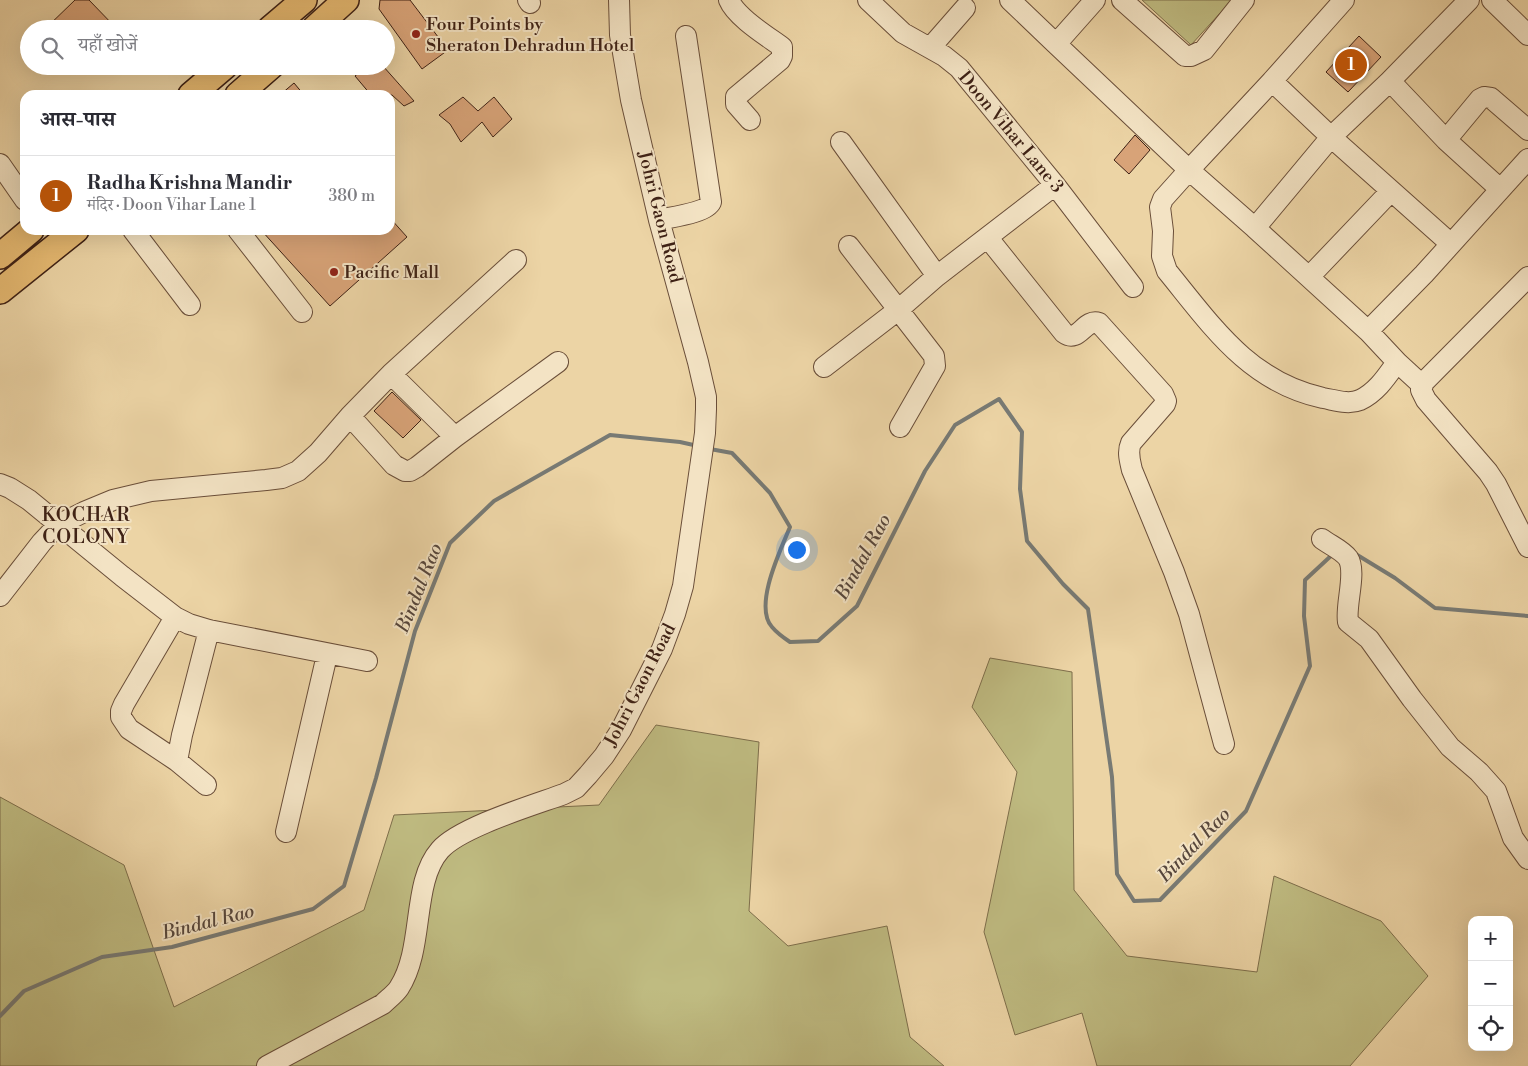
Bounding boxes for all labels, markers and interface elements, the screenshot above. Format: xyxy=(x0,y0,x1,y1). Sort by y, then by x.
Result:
place label: Four Points by Sheraton Dehradun Hotel xyxy=(426,13,635,57)
search box xyxy=(20,20,395,75)
marker: Four Points by Sheraton Dehradun Hotel xyxy=(410,28,422,40)
text: यहाँ खोजें xyxy=(78,33,138,57)
icon: search xyxy=(38,34,66,62)
pin: 1 xyxy=(1335,46,1367,84)
street label: Doon Vihar Lane 3 xyxy=(953,66,1069,198)
text: आस-पास xyxy=(40,107,115,133)
street label: Johri Gaon Road xyxy=(632,148,688,286)
text: Radha Krishna Mandir xyxy=(87,171,292,195)
text: 1 xyxy=(52,186,60,206)
text: 380 m xyxy=(328,186,375,206)
text: मंदिर · Doon Vihar Lane 1 xyxy=(87,195,256,215)
place label: Pacific Mall xyxy=(344,261,440,284)
marker: Pacific Mall xyxy=(328,266,340,278)
district label: KOCHAR COLONY xyxy=(42,503,130,549)
water label: Bindal Rao xyxy=(829,510,896,605)
your location xyxy=(784,537,810,563)
water label: Bindal Rao xyxy=(390,540,448,637)
street label: Johri Gaon Road xyxy=(599,619,681,751)
water label: Bindal Rao xyxy=(1152,803,1235,888)
water label: Bindal Rao xyxy=(158,899,257,945)
map controls xyxy=(1468,916,1513,1051)
button: + xyxy=(1468,916,1513,961)
button: − xyxy=(1468,961,1513,1006)
button: locate xyxy=(1468,1006,1513,1051)

